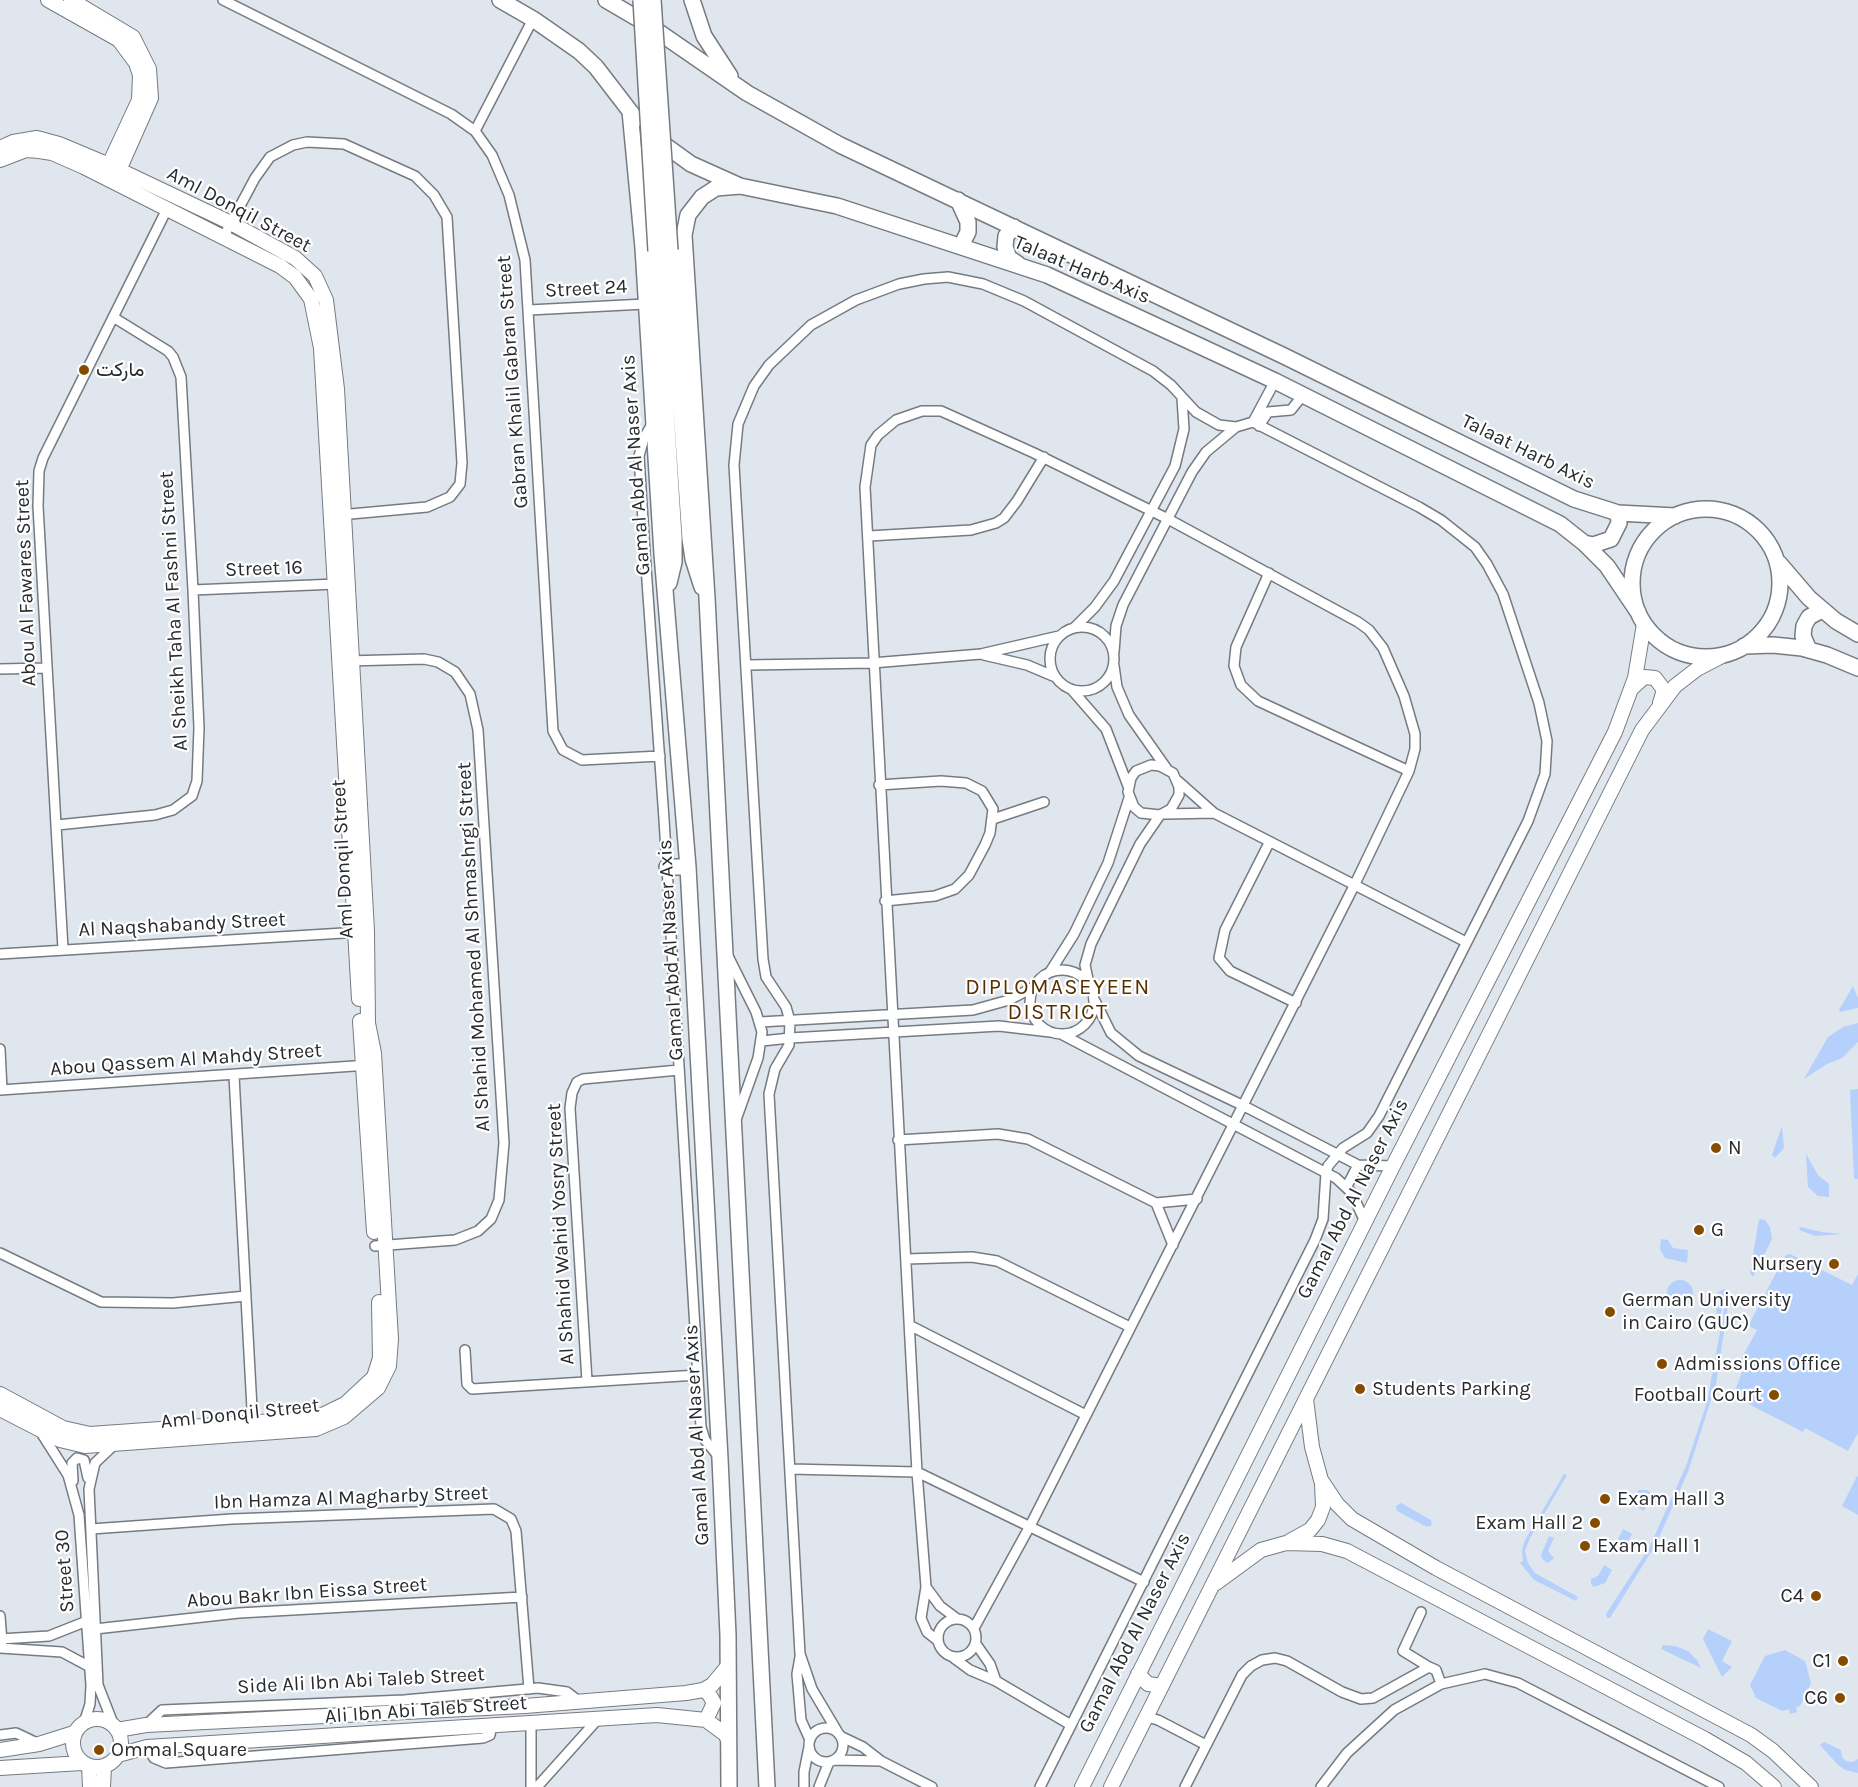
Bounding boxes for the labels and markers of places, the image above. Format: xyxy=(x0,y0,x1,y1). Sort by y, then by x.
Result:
place label: ماركت xyxy=(96,358,144,382)
marker: ماركت xyxy=(77,363,91,377)
place label: N xyxy=(1728,1136,1742,1160)
marker: N xyxy=(1709,1141,1723,1155)
place label: G xyxy=(1711,1218,1724,1242)
marker: G xyxy=(1692,1223,1706,1237)
place label: Nursery xyxy=(1752,1252,1822,1276)
marker: Nursery xyxy=(1827,1257,1841,1271)
place label: German University in Cairo (GUC) xyxy=(1622,1288,1791,1335)
marker: German University in Cairo (GUC) xyxy=(1603,1305,1617,1319)
place label: Admissions Office xyxy=(1674,1352,1840,1376)
marker: Admissions Office xyxy=(1655,1357,1669,1371)
place label: Students Parking xyxy=(1372,1377,1531,1401)
marker: Students Parking xyxy=(1353,1382,1367,1396)
place label: Football Court xyxy=(1634,1383,1762,1407)
marker: Football Court xyxy=(1767,1388,1781,1402)
place label: Exam Hall 3 xyxy=(1617,1487,1725,1511)
marker: Exam Hall 3 xyxy=(1598,1492,1612,1506)
place label: Exam Hall 2 xyxy=(1475,1511,1583,1535)
marker: Exam Hall 2 xyxy=(1588,1516,1602,1530)
place label: Exam Hall 1 xyxy=(1597,1534,1700,1558)
marker: Exam Hall 1 xyxy=(1578,1539,1592,1553)
place label: C4 xyxy=(1781,1584,1804,1608)
marker: C4 xyxy=(1809,1589,1823,1603)
place label: C1 xyxy=(1812,1649,1831,1673)
marker: C1 xyxy=(1836,1654,1850,1668)
place label: C6 xyxy=(1804,1686,1828,1710)
marker: C6 xyxy=(1833,1691,1847,1705)
place label: Ommal Square xyxy=(111,1738,247,1762)
marker: Ommal Square xyxy=(92,1743,106,1757)

